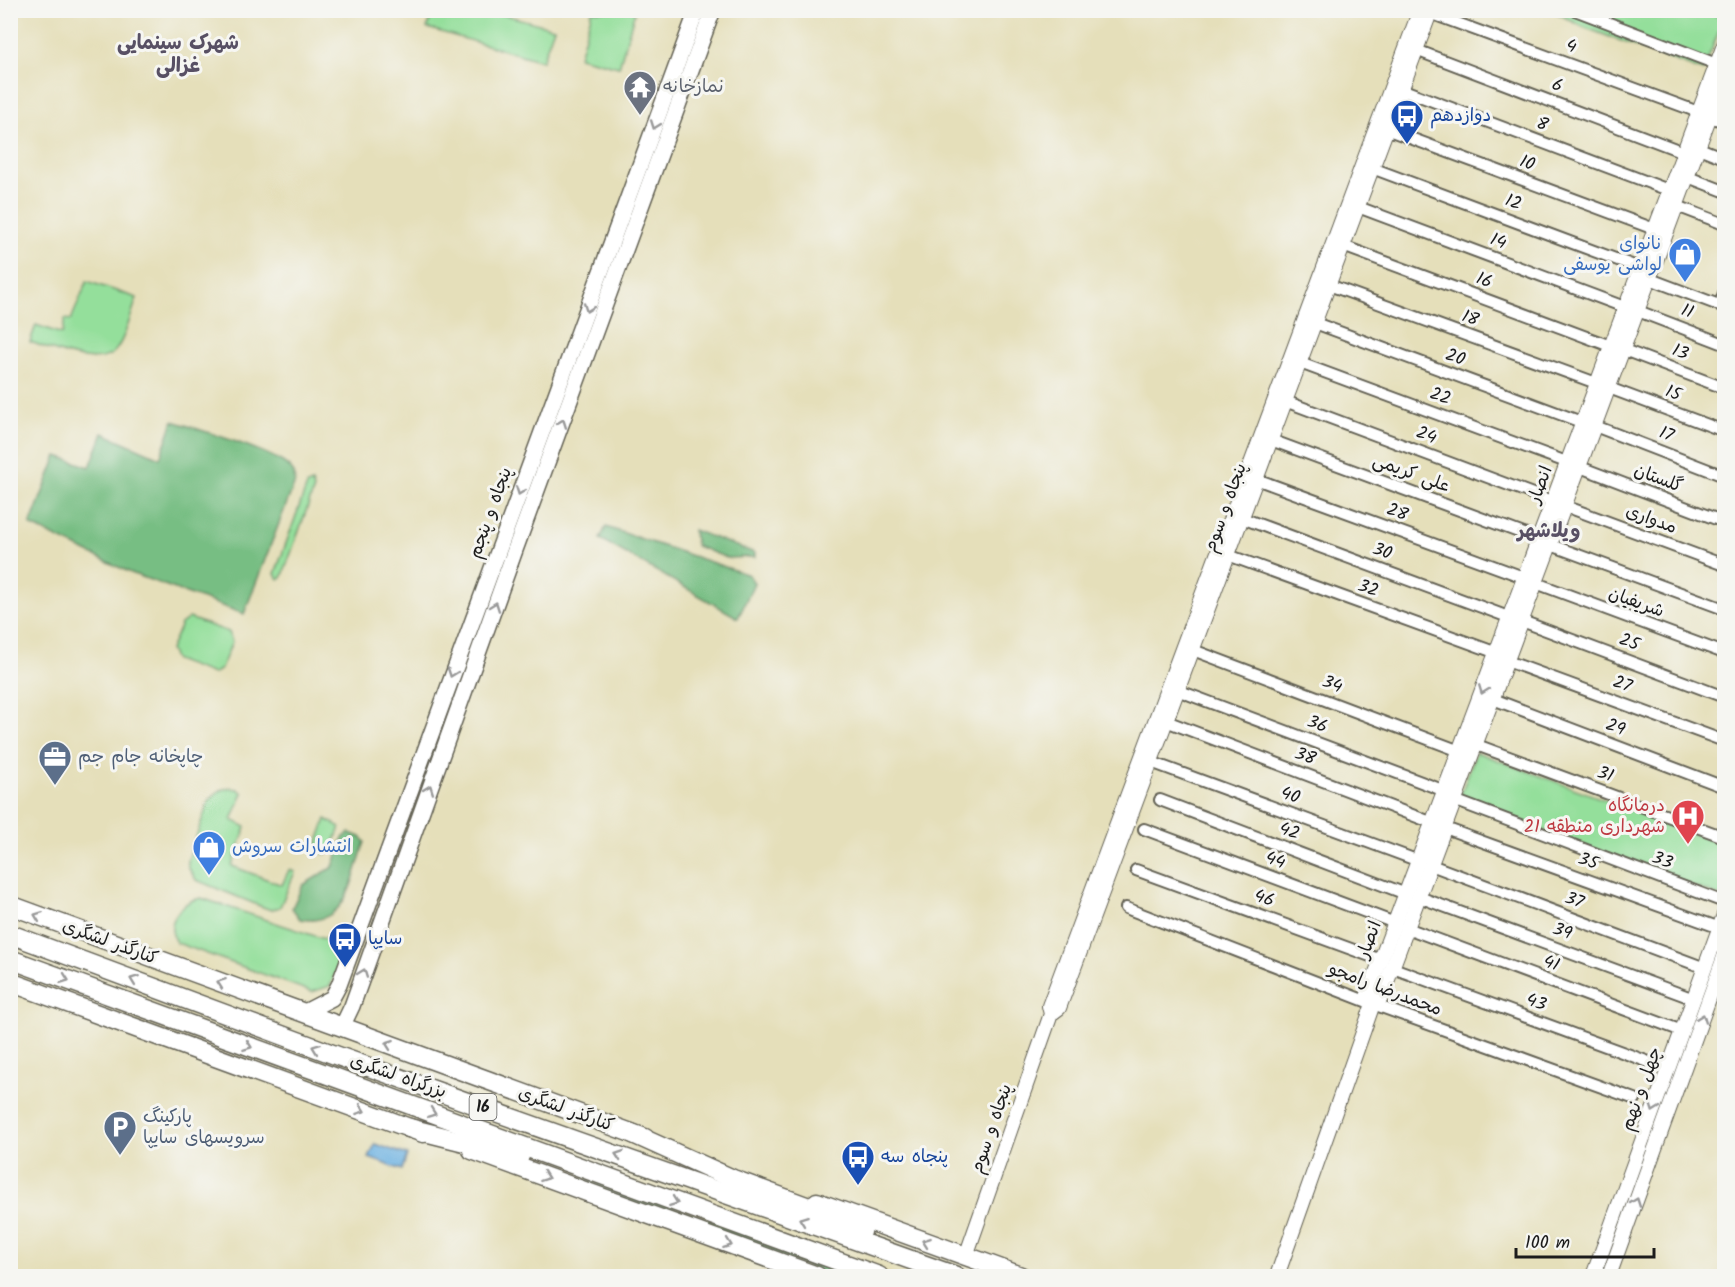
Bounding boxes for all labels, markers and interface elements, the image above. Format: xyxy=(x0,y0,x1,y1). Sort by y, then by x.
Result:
district label: شهرک سینمایی غزالی xyxy=(117,28,239,83)
street label: 4 xyxy=(1561,32,1581,62)
temple icon: نمازخانه xyxy=(622,69,658,116)
street label: 6 xyxy=(1547,71,1567,101)
place label: نمازخانه xyxy=(663,73,724,102)
bus stop icon: دوازدهم xyxy=(1389,98,1425,145)
place label: دوازدهم xyxy=(1430,102,1491,131)
street label: 8 xyxy=(1532,110,1552,141)
one-way arrow xyxy=(650,119,663,130)
street label: 10 xyxy=(1515,148,1539,180)
street label: 12 xyxy=(1500,187,1526,219)
street label: 14 xyxy=(1486,226,1511,258)
place label: نانوای لواشی یوسفی xyxy=(1563,230,1662,280)
shop icon: نانوای لواشی یوسفی xyxy=(1667,236,1703,283)
street label: 16 xyxy=(1471,265,1497,297)
street label: 11 xyxy=(1677,296,1697,328)
one-way arrow xyxy=(582,302,595,313)
street label: 18 xyxy=(1457,303,1483,335)
street label: 13 xyxy=(1667,337,1693,369)
street label: 20 xyxy=(1441,341,1469,375)
street label: 15 xyxy=(1661,378,1686,411)
street label: 22 xyxy=(1425,380,1455,414)
one-way arrow xyxy=(554,418,567,429)
street label: 24 xyxy=(1411,419,1441,453)
street label: 17 xyxy=(1654,419,1678,451)
street label: علی کریمی xyxy=(1368,447,1454,501)
street label: گلستان xyxy=(1629,456,1687,502)
street label: پنجاه و سوم xyxy=(1196,459,1256,557)
street label: انصار xyxy=(1520,462,1561,510)
street label: پنجاه و پنجم xyxy=(461,463,521,563)
one-way arrow xyxy=(515,484,527,495)
street label: 28 xyxy=(1382,496,1412,530)
street label: مدواری xyxy=(1621,497,1681,543)
district label: ویلاشهر xyxy=(1515,516,1581,548)
street label: 30 xyxy=(1368,535,1396,569)
street label: 32 xyxy=(1353,572,1383,606)
street label: شریفیان xyxy=(1604,580,1668,626)
one-way arrow xyxy=(487,601,500,612)
street label: 25 xyxy=(1614,626,1645,661)
one-way arrow xyxy=(447,668,460,678)
street label: 34 xyxy=(1317,668,1347,702)
street label: 27 xyxy=(1608,668,1636,702)
one-way arrow xyxy=(1478,684,1491,695)
street label: 36 xyxy=(1302,708,1332,742)
street label: 29 xyxy=(1601,711,1629,745)
office icon: چاپخانه جام جم xyxy=(37,739,73,786)
street label: 38 xyxy=(1290,740,1320,774)
place label: چاپخانه جام جم xyxy=(78,743,203,772)
street label: 31 xyxy=(1593,759,1617,791)
street label: 40 xyxy=(1276,779,1304,813)
one-way arrow xyxy=(422,785,435,795)
place label: درمانگاه شهرداری منطقه 21 xyxy=(1524,792,1665,842)
hospital icon: درمانگاه شهرداری منطقه 21 xyxy=(1670,798,1706,845)
street label: 42 xyxy=(1274,815,1304,849)
shop icon: انتشارات سروش xyxy=(191,829,227,876)
place label: انتشارات سروش xyxy=(232,833,351,862)
street label: 44 xyxy=(1261,844,1289,878)
street label: 33 xyxy=(1647,844,1677,878)
street label: 35 xyxy=(1574,845,1604,879)
street label: 46 xyxy=(1250,882,1278,916)
street label: 37 xyxy=(1560,884,1589,918)
one-way arrow xyxy=(33,911,44,923)
street label: کنارگذر لشگری xyxy=(58,912,162,974)
street label: 39 xyxy=(1548,915,1576,949)
street label: انصار xyxy=(1349,917,1390,965)
bus stop icon: سایپا xyxy=(327,921,363,968)
place label: سایپا xyxy=(368,925,402,954)
street label: 41 xyxy=(1539,948,1563,980)
street label: محمدرضا رامجو xyxy=(1322,954,1446,1025)
one-way arrow xyxy=(356,968,369,979)
one-way arrow xyxy=(60,971,70,984)
one-way arrow xyxy=(129,974,140,987)
one-way arrow xyxy=(216,978,227,991)
street label: 43 xyxy=(1522,986,1550,1020)
one-way arrow xyxy=(1695,1014,1708,1024)
one-way arrow xyxy=(242,1039,253,1051)
one-way arrow xyxy=(384,1039,394,1052)
one-way arrow xyxy=(312,1043,323,1055)
street label: چهل و نهم xyxy=(1613,1043,1671,1135)
street label: بزرگراه لشگری xyxy=(346,1047,450,1107)
street label: کنارگذر لشگری xyxy=(514,1079,618,1141)
street label: پنجاه و سوم xyxy=(963,1080,1021,1178)
road number: 16 xyxy=(470,1094,496,1120)
one-way arrow xyxy=(1649,1102,1662,1113)
place label: پارکینگ سرویسهای سایپا xyxy=(143,1103,265,1153)
one-way arrow xyxy=(355,1103,366,1116)
one-way arrow xyxy=(425,1106,436,1118)
parking icon: پارکینگ سرویسهای سایپا xyxy=(102,1109,138,1156)
bus stop icon: پنجاه سه xyxy=(840,1139,876,1186)
place label: پنجاه سه xyxy=(881,1143,948,1172)
one-way arrow xyxy=(614,1149,625,1162)
one-way arrow xyxy=(539,1170,549,1183)
one-way arrow xyxy=(668,1194,679,1207)
one-way arrow xyxy=(1628,1197,1641,1208)
one-way arrow xyxy=(798,1215,809,1228)
scale bar xyxy=(1516,1221,1654,1259)
text: 100 m xyxy=(1525,1229,1570,1258)
one-way arrow xyxy=(722,1237,733,1249)
one-way arrow xyxy=(922,1237,933,1249)

